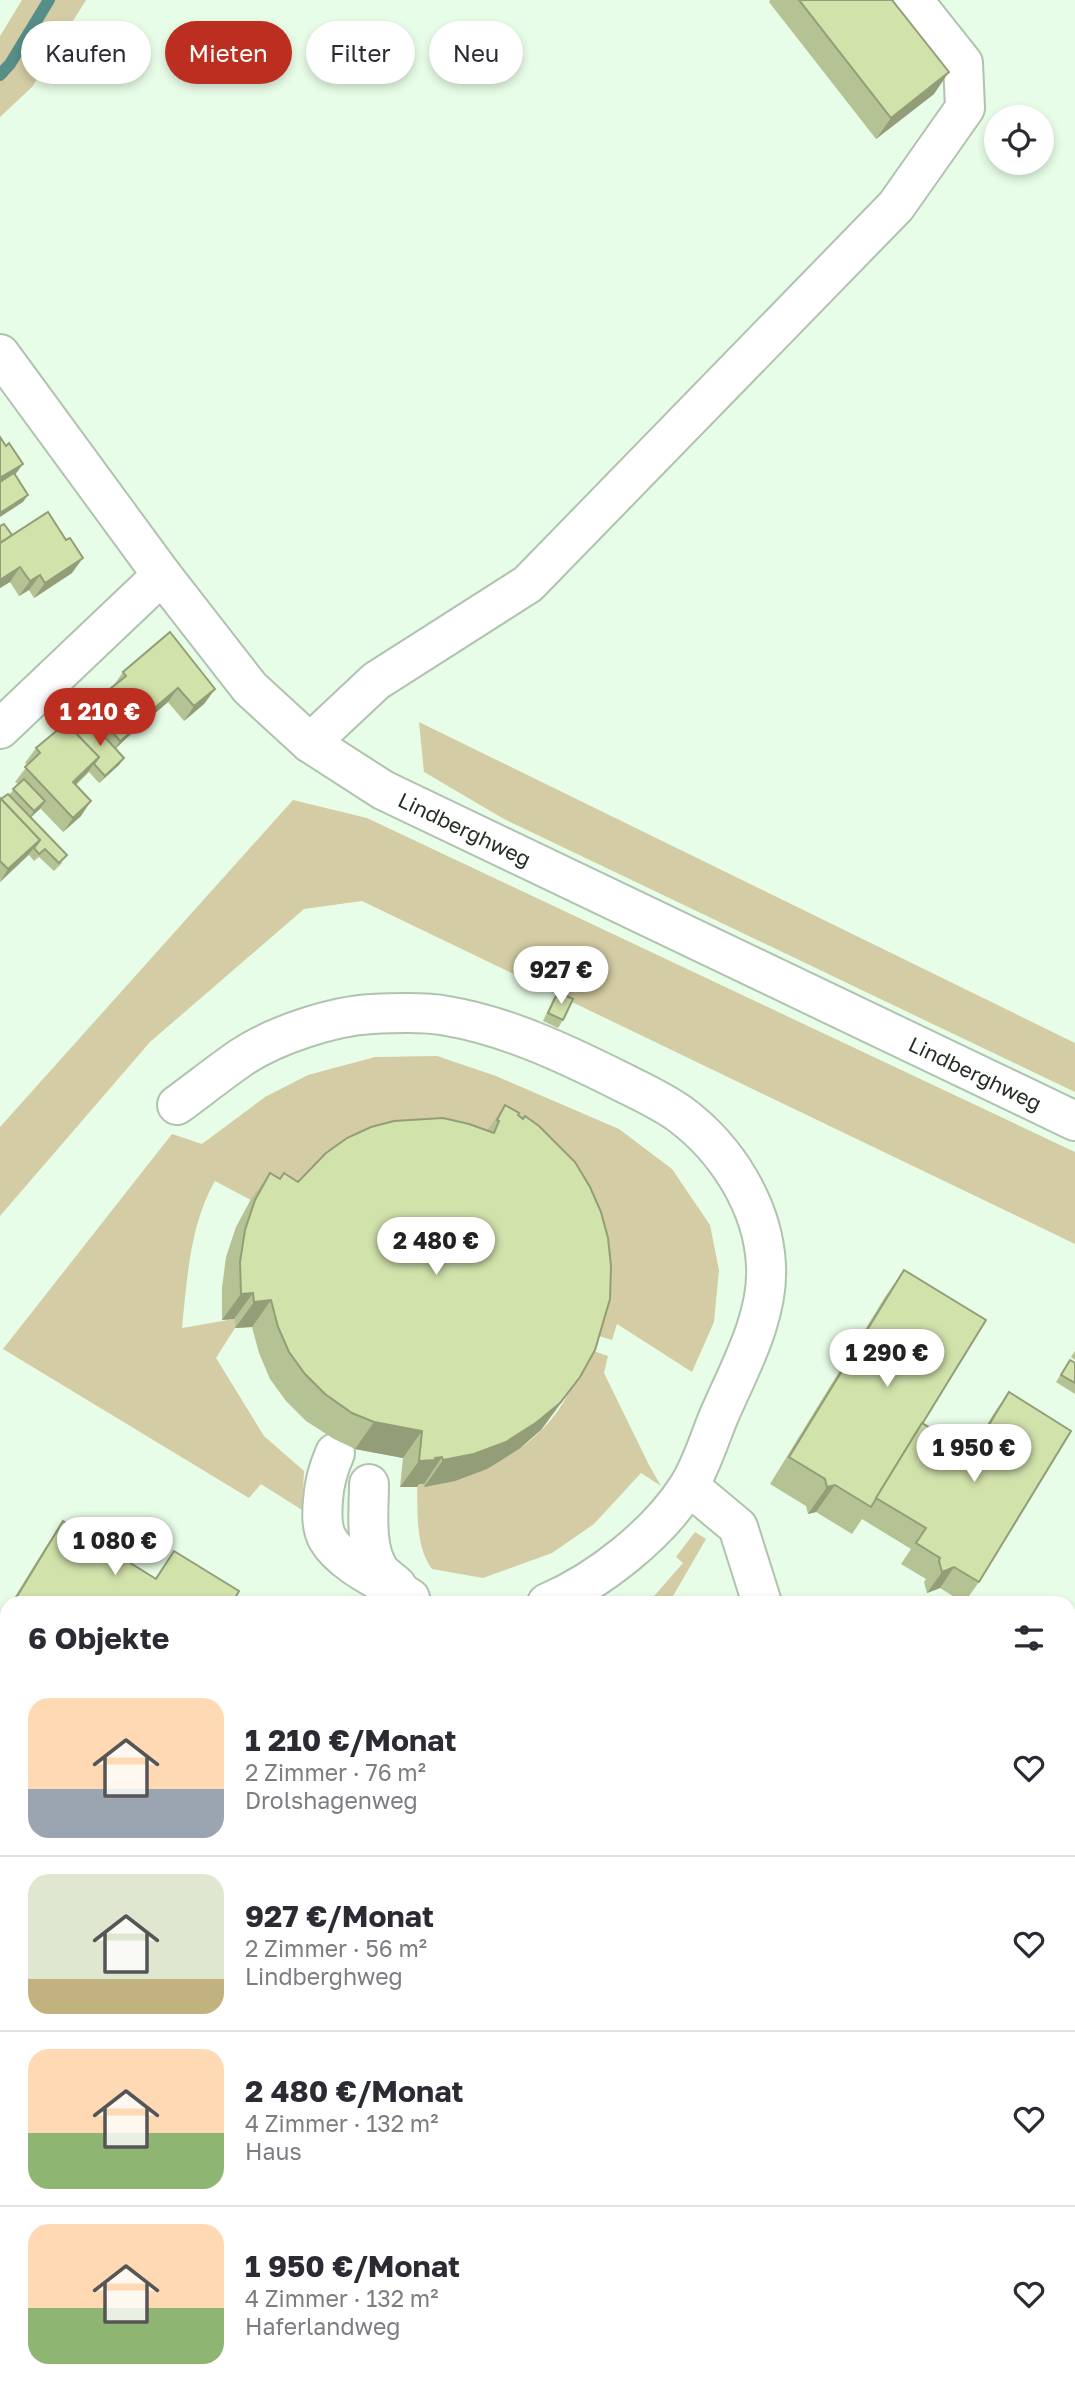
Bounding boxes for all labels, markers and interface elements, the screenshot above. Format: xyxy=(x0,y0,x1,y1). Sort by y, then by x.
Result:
chip: Kaufen xyxy=(21,21,151,84)
chip: Mieten xyxy=(165,21,292,84)
chip: Filter xyxy=(306,21,415,84)
chip: Neu xyxy=(429,21,523,84)
map controls xyxy=(984,105,1054,175)
button: locate xyxy=(984,105,1054,175)
pin: 1 210 € xyxy=(35,688,165,748)
text: 1 210 € xyxy=(60,697,140,725)
street label: Lindberghweg xyxy=(394,786,535,872)
pin: 927 € xyxy=(512,946,610,1006)
text: 927 € xyxy=(529,955,593,983)
street label: Lindberghweg xyxy=(905,1030,1046,1116)
pin: 2 480 € xyxy=(371,1218,501,1277)
text: 2 480 € xyxy=(393,1226,479,1254)
pin: 1 290 € xyxy=(822,1330,952,1389)
text: 1 290 € xyxy=(845,1338,929,1366)
pin: 1 950 € xyxy=(909,1424,1039,1484)
text: 1 950 € xyxy=(932,1433,1016,1461)
pin: 1 080 € xyxy=(50,1518,180,1577)
text: 1 080 € xyxy=(73,1526,157,1554)
icon: filters xyxy=(1010,1619,1048,1657)
text: 6 Objekte xyxy=(28,1620,170,1656)
text: 1 210 €/Monat xyxy=(245,1722,457,1758)
icon: home xyxy=(84,1726,168,1810)
icon: heart xyxy=(1010,1749,1048,1787)
text: 2 Zimmer · 76 m² xyxy=(245,1758,426,1786)
text: Drolshagenweg xyxy=(245,1786,418,1814)
text: 927 €/Monat xyxy=(245,1898,434,1934)
icon: home xyxy=(84,1902,168,1986)
icon: heart xyxy=(1010,1925,1048,1963)
text: 2 Zimmer · 56 m² xyxy=(245,1934,427,1962)
text: Lindberghweg xyxy=(245,1962,403,1990)
text: 2 480 €/Monat xyxy=(245,2073,464,2109)
icon: home xyxy=(84,2077,168,2161)
icon: heart xyxy=(1010,2100,1048,2138)
text: 4 Zimmer · 132 m² xyxy=(245,2109,439,2137)
text: Haus xyxy=(245,2137,302,2165)
text: 1 950 €/Monat xyxy=(245,2248,460,2284)
icon: home xyxy=(84,2252,168,2336)
icon: heart xyxy=(1010,2275,1048,2313)
text: 4 Zimmer · 132 m² xyxy=(245,2284,439,2312)
text: Haferlandweg xyxy=(245,2312,400,2340)

